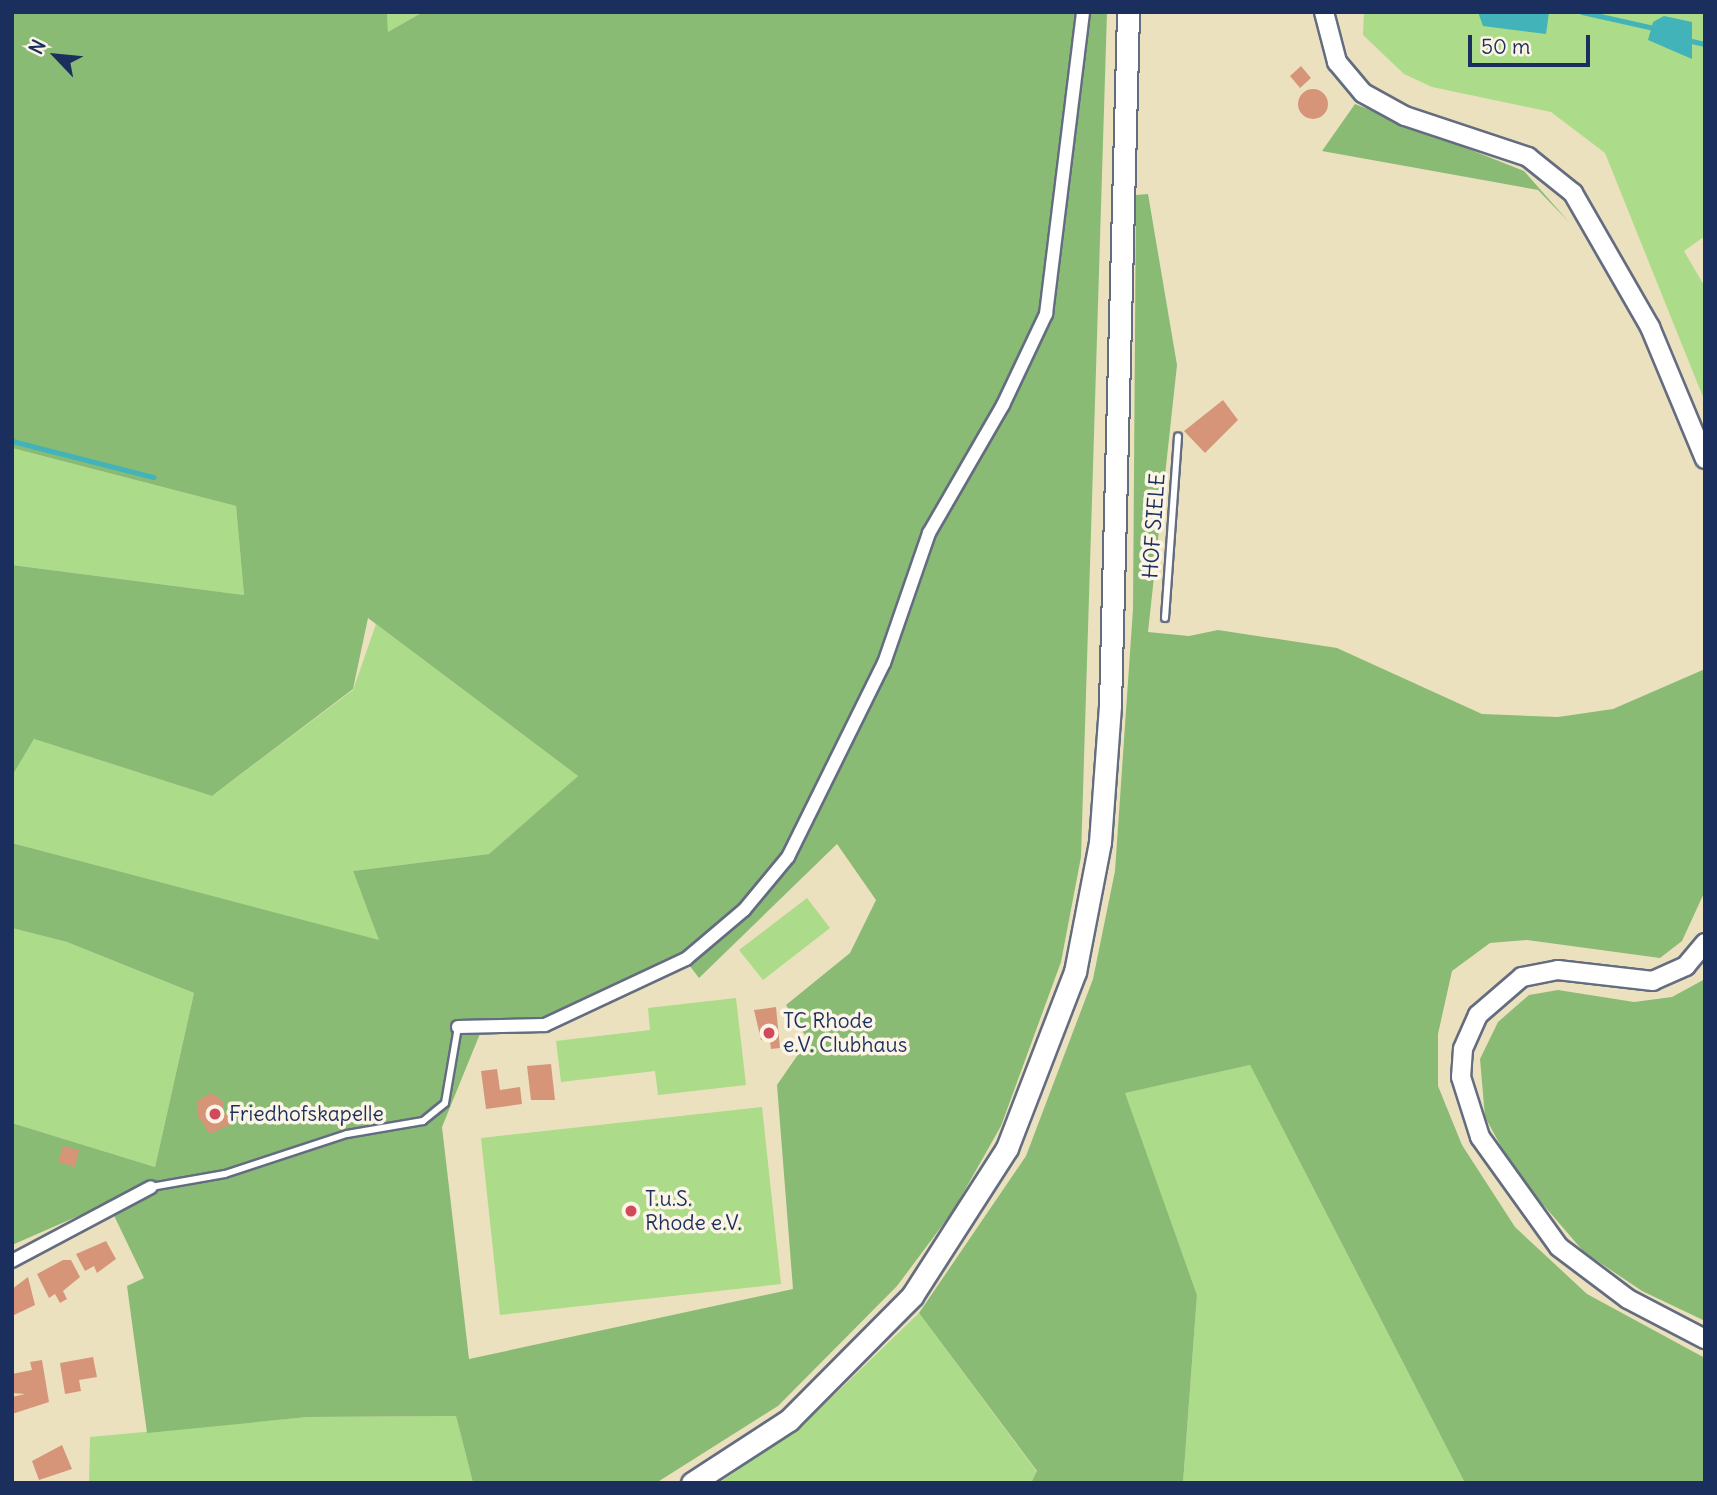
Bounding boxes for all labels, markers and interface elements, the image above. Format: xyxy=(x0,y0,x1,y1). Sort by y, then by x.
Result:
north arrow xyxy=(21,21,91,91)
scale bar xyxy=(1472,21,1594,65)
text: 50 m xyxy=(1481,33,1530,60)
text: N xyxy=(23,36,51,58)
street label: HOF SIELE xyxy=(1138,473,1170,579)
place label: TC Rhode e.V. Clubhaus xyxy=(783,1008,907,1058)
marker: TC Rhode e.V. Clubhaus xyxy=(761,1025,777,1041)
place label: Friedhofskapelle xyxy=(229,1101,384,1127)
marker: Friedhofskapelle xyxy=(207,1106,223,1122)
place label: T.u.S. Rhode e.V. xyxy=(645,1186,742,1236)
marker: T.u.S. Rhode e.V. xyxy=(623,1203,639,1219)

